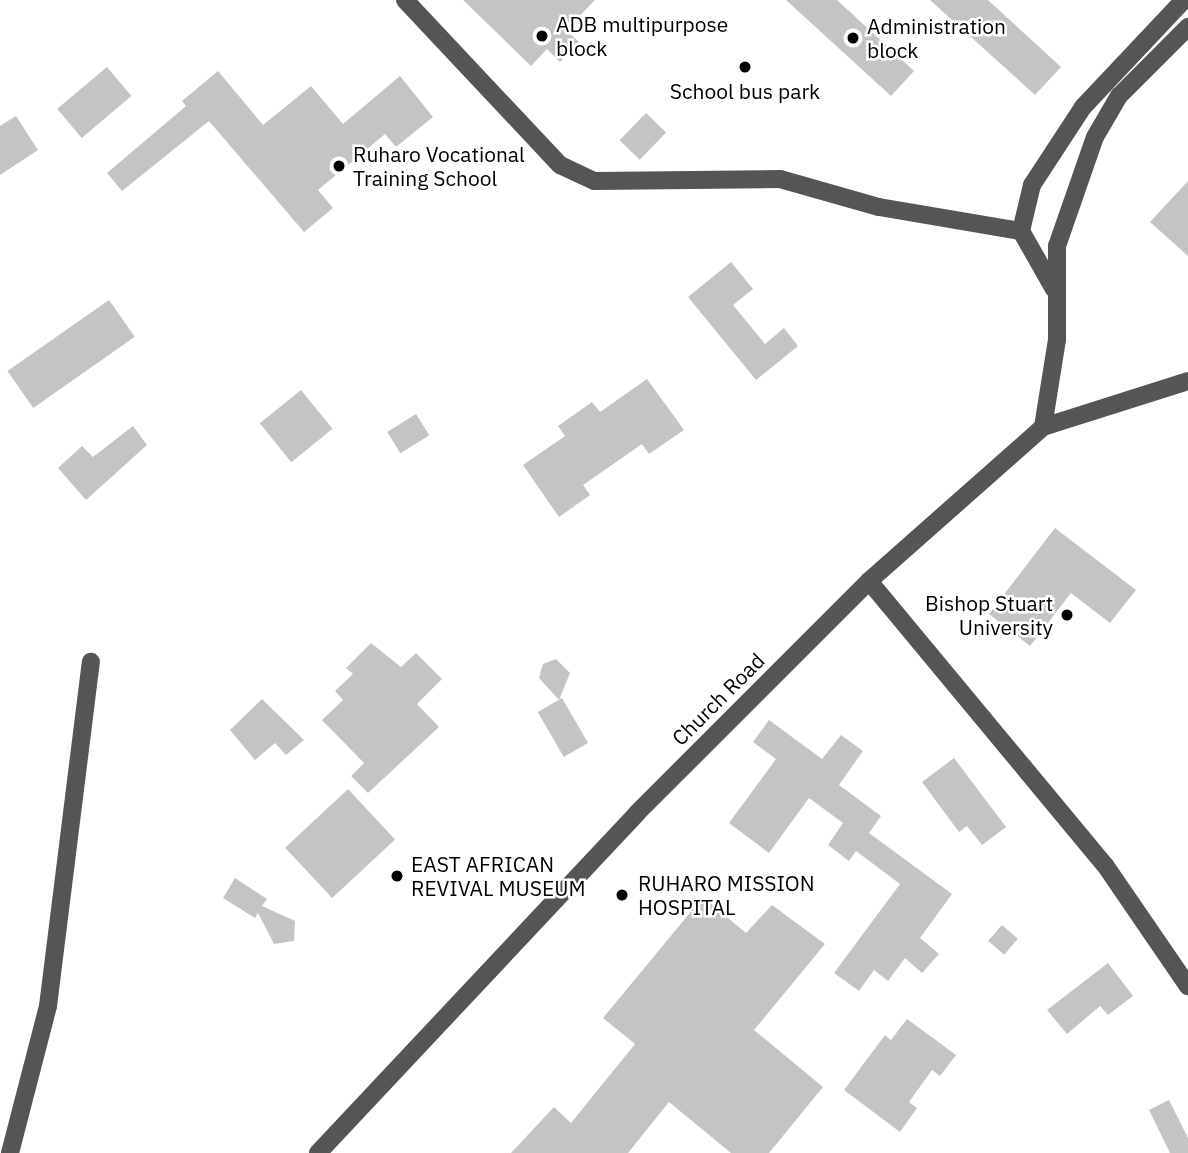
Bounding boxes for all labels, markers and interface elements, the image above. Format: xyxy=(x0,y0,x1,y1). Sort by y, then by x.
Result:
place label: ADB multipurpose block xyxy=(556,11,728,61)
place label: Administration block xyxy=(867,13,1006,63)
marker: ADB multipurpose block xyxy=(534,28,550,44)
marker: Administration block xyxy=(845,30,861,46)
marker: School bus park xyxy=(737,59,753,75)
place label: School bus park xyxy=(670,78,820,104)
place label: Ruharo Vocational Training School xyxy=(353,141,525,191)
marker: Ruharo Vocational Training School xyxy=(331,158,347,174)
place label: Bishop Stuart University xyxy=(925,590,1053,640)
marker: Bishop Stuart University xyxy=(1059,607,1075,623)
street label: Church Road xyxy=(667,648,769,750)
place label: EAST AFRICAN REVIVAL MUSEUM xyxy=(411,851,586,901)
marker: EAST AFRICAN REVIVAL MUSEUM xyxy=(389,868,405,884)
place label: RUHARO MISSION HOSPITAL xyxy=(638,870,815,920)
marker: RUHARO MISSION HOSPITAL xyxy=(612,885,632,905)

